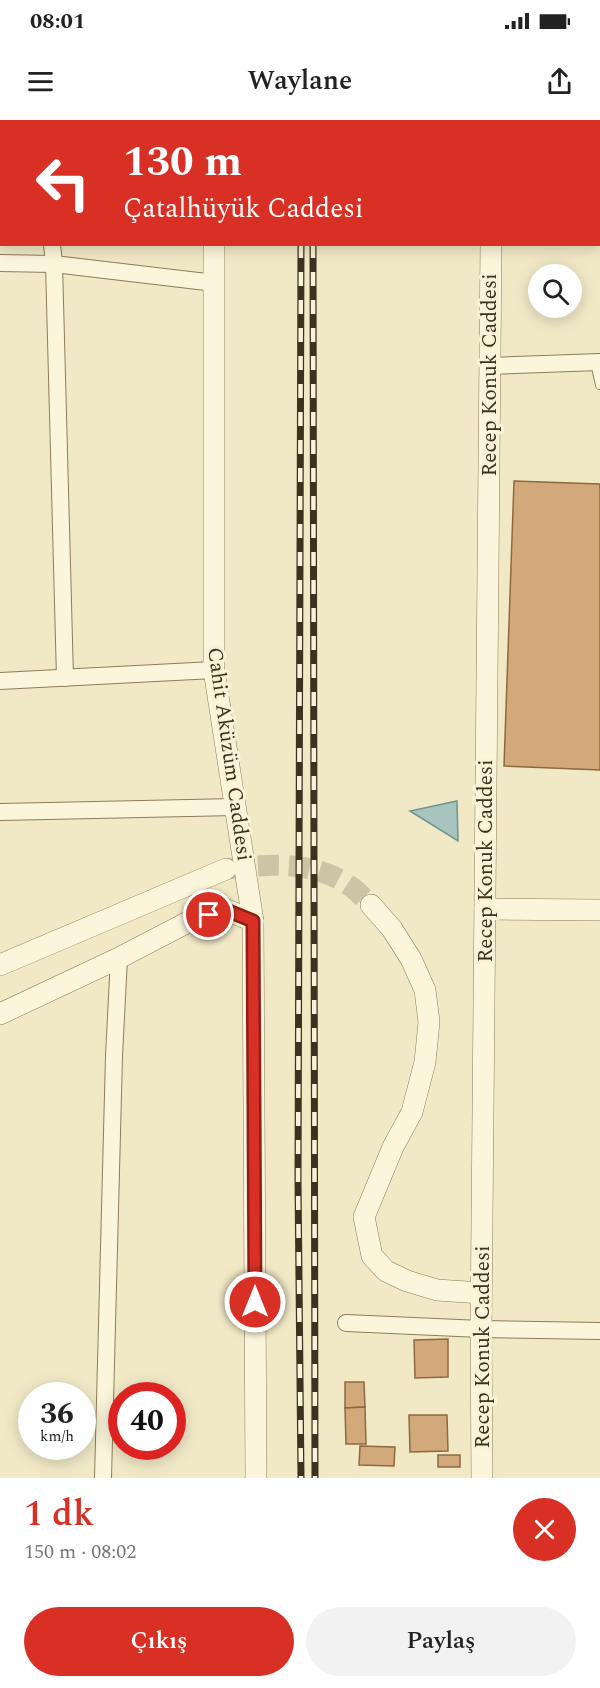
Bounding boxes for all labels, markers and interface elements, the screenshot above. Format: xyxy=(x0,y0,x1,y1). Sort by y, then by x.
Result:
text: 08:01 xyxy=(30,5,85,38)
text: Waylane xyxy=(248,60,352,102)
icon: menu xyxy=(24,65,57,98)
icon: share xyxy=(543,65,576,98)
text: 130 m xyxy=(123,131,242,194)
icon: left xyxy=(24,144,102,222)
text: Çatalhüyük Caddesi xyxy=(123,188,363,230)
map controls xyxy=(528,264,582,318)
button: search xyxy=(528,264,582,318)
street label: Recep Konuk Caddesi xyxy=(474,273,506,477)
street label: Cahit Aküzüm Caddesi xyxy=(198,645,260,863)
street label: Recep Konuk Caddesi xyxy=(470,759,502,963)
pin xyxy=(183,889,234,940)
icon: arrive xyxy=(192,898,225,931)
street label: Recep Konuk Caddesi xyxy=(467,1245,499,1449)
position arrow xyxy=(223,1270,287,1334)
speed limit sign: 40 xyxy=(108,1382,186,1460)
text: 36 xyxy=(40,1391,74,1437)
text: km/h xyxy=(40,1425,74,1448)
text: 1 dk xyxy=(24,1487,94,1542)
button: close xyxy=(513,1498,576,1561)
text: 150 m · 08:02 xyxy=(24,1537,136,1567)
button: Çıkış xyxy=(24,1607,294,1676)
button: Paylaş xyxy=(306,1607,576,1676)

